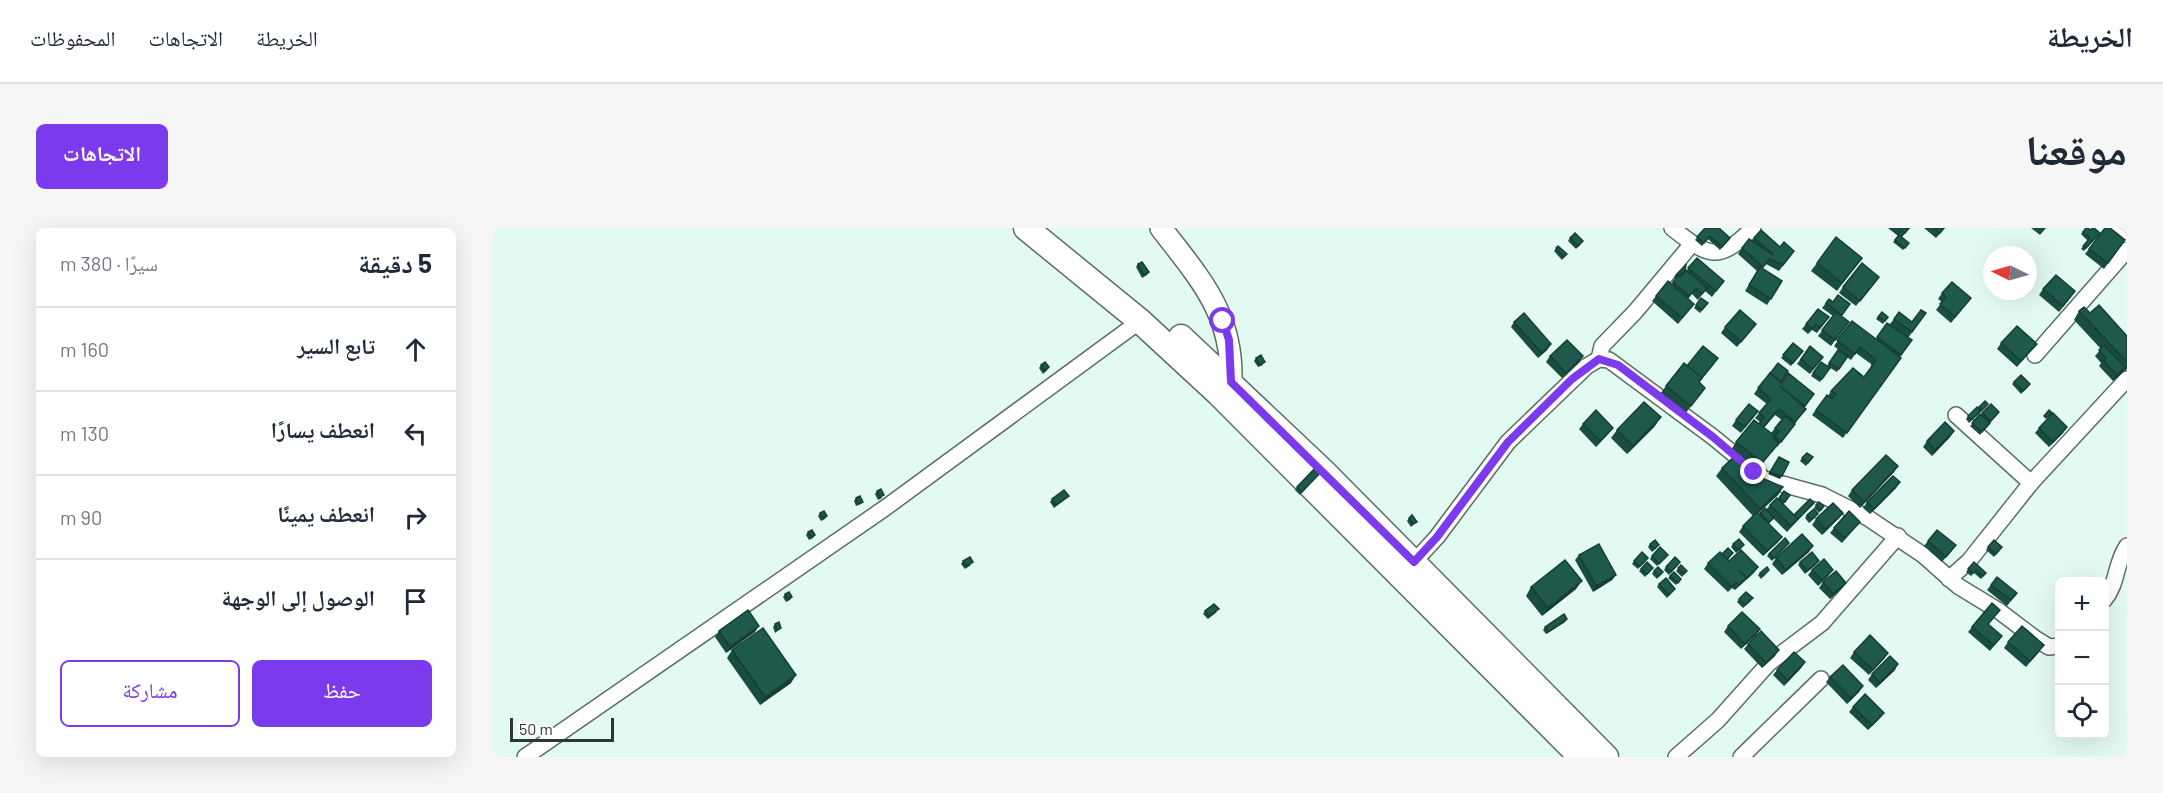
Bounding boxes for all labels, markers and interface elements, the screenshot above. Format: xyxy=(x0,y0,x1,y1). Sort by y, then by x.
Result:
text: الخريطة xyxy=(2047,19,2133,53)
text: المحفوظات xyxy=(30,25,115,50)
text: الاتجاهات xyxy=(148,25,223,50)
text: الخريطة xyxy=(256,25,318,50)
text: موقعنا xyxy=(2026,123,2127,173)
button: الاتجاهات xyxy=(36,124,168,189)
north arrow xyxy=(1983,246,2037,300)
text: 5 دقيقة xyxy=(358,247,432,278)
text: سيرًا · 380 m xyxy=(60,251,158,275)
route start xyxy=(1209,307,1235,333)
text: تابع السير xyxy=(297,332,375,358)
icon: ahead xyxy=(399,333,432,366)
text: 160 m xyxy=(60,337,109,361)
text: انعطف يسارًا xyxy=(271,416,375,442)
icon: left xyxy=(399,417,432,450)
text: 130 m xyxy=(60,421,109,445)
route end xyxy=(1740,458,1766,484)
text: انعطف يمينًا xyxy=(277,500,375,526)
icon: right xyxy=(399,501,432,534)
text: 90 m xyxy=(60,505,102,529)
map controls xyxy=(2055,577,2109,739)
button: + xyxy=(2055,577,2109,631)
text: الوصول إلى الوجهة xyxy=(222,584,375,610)
icon: arrive xyxy=(399,585,432,618)
button: − xyxy=(2055,631,2109,685)
button: مشاركة xyxy=(60,660,240,727)
button: حفظ xyxy=(252,660,432,727)
button: locate xyxy=(2055,685,2109,739)
scale bar xyxy=(510,715,614,742)
text: 50 m xyxy=(519,719,553,738)

